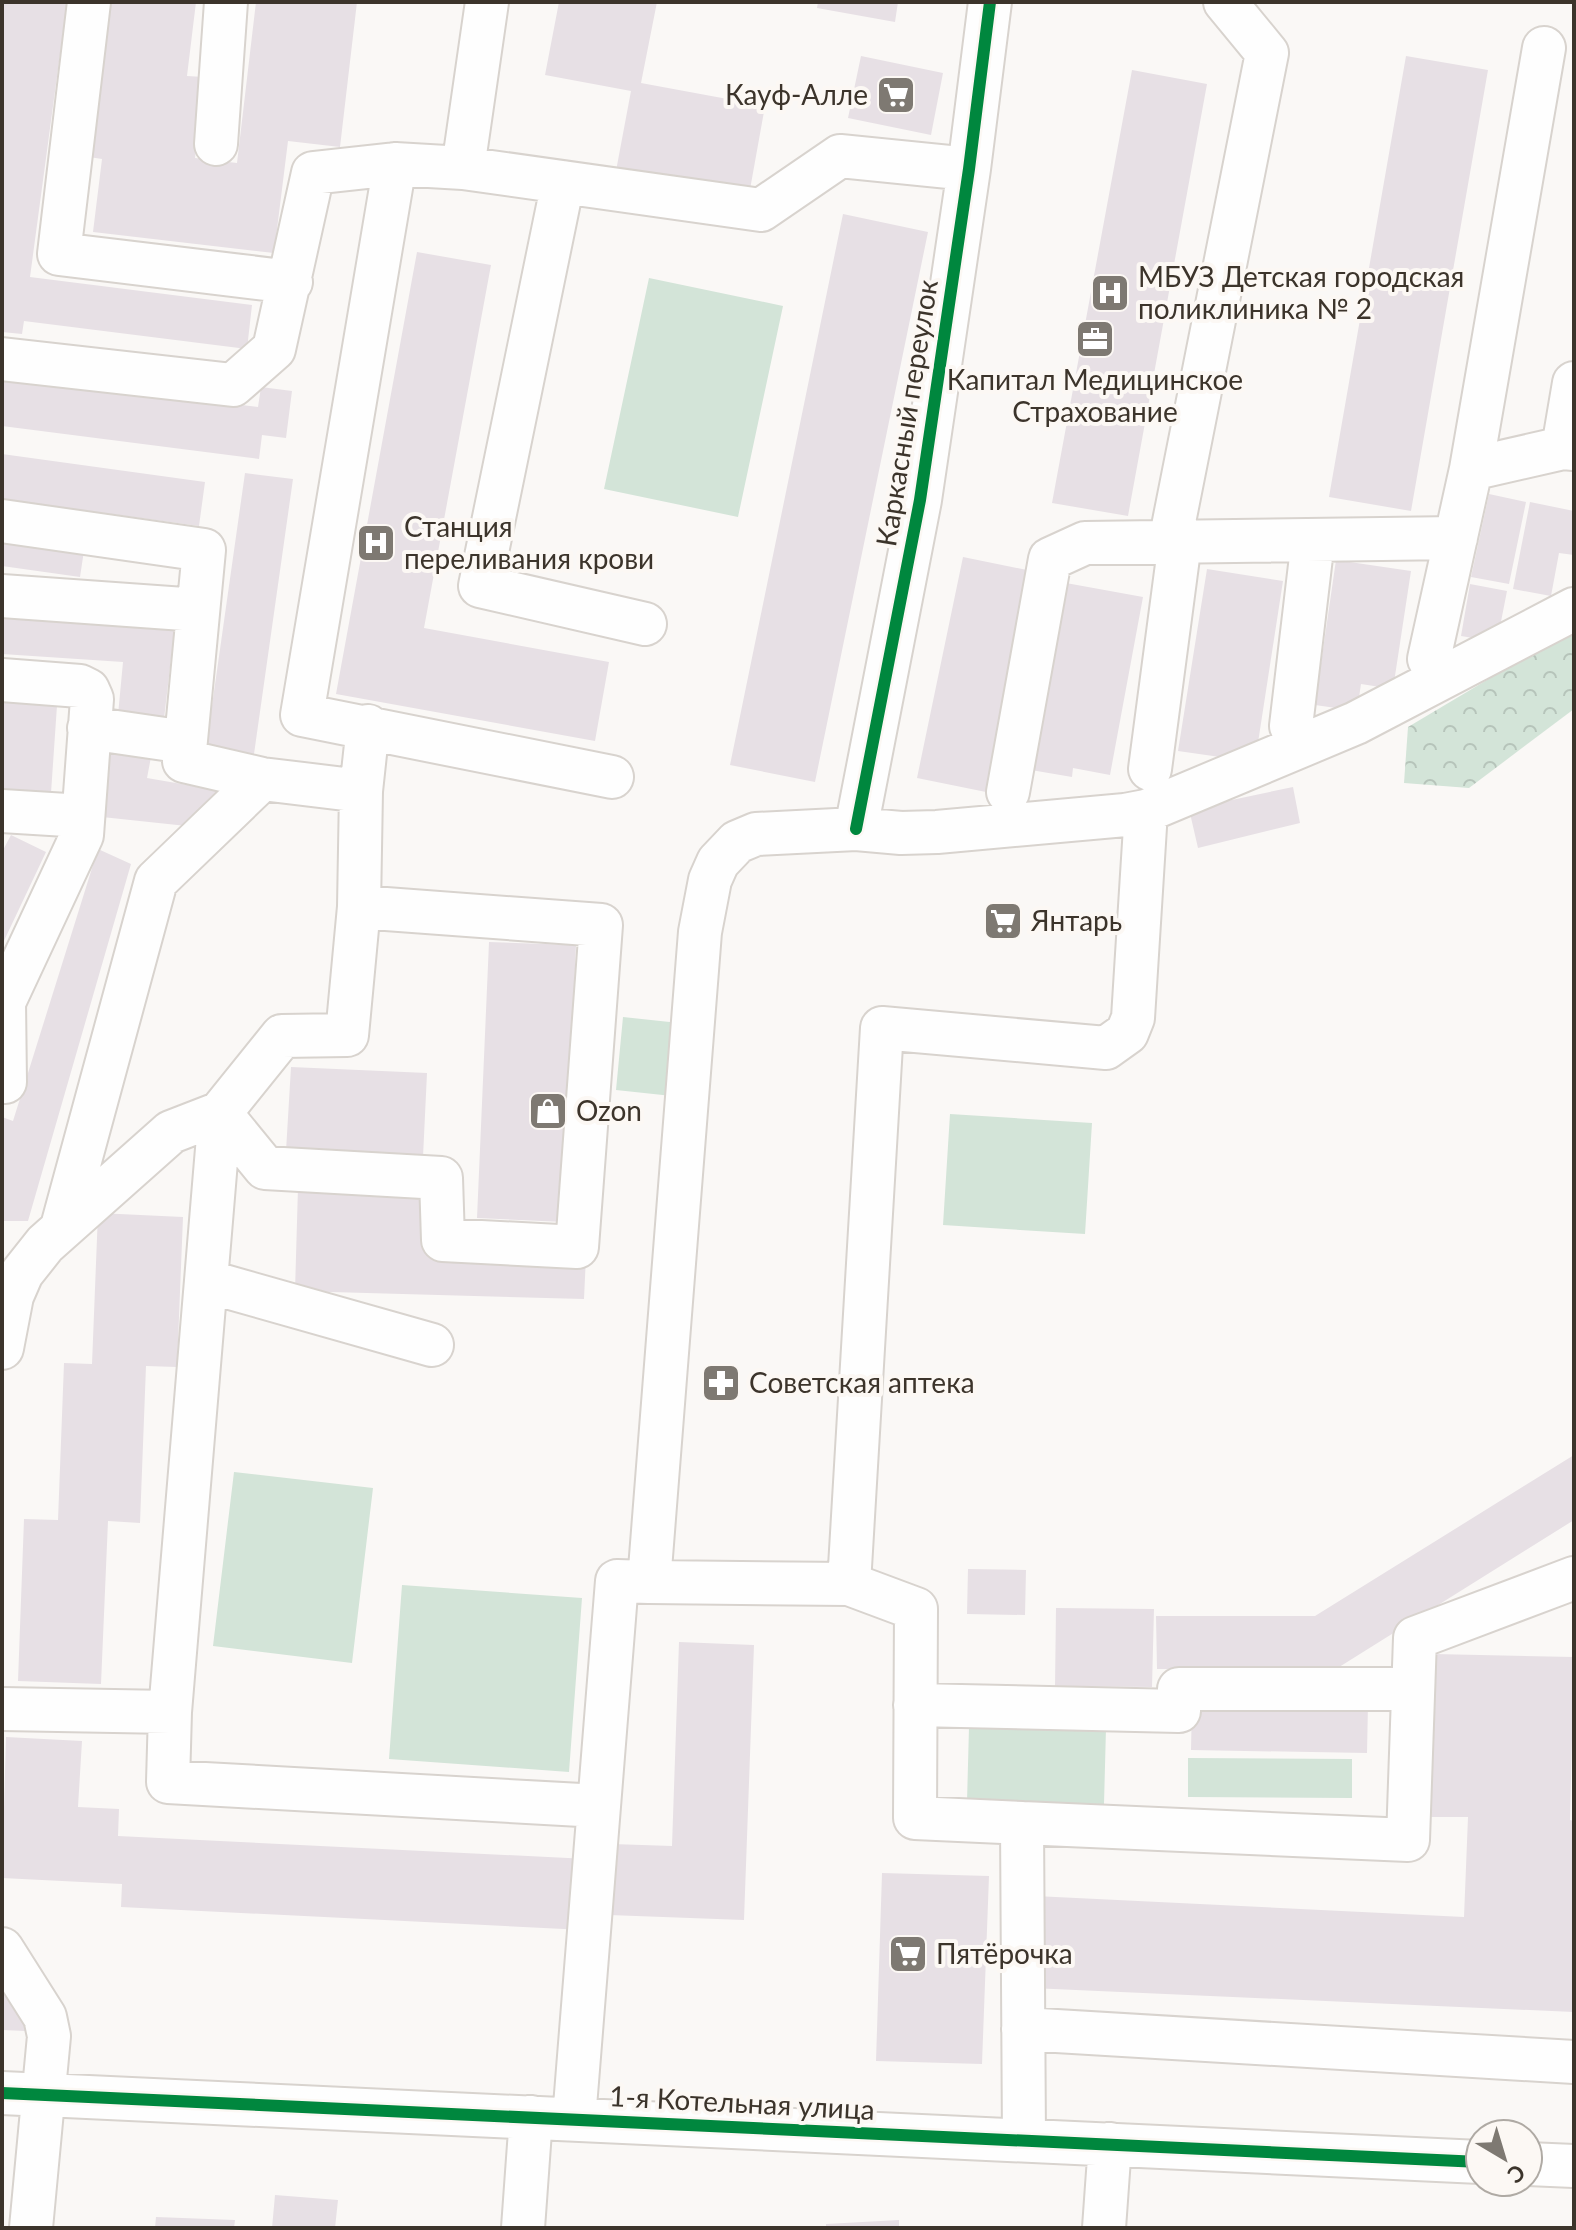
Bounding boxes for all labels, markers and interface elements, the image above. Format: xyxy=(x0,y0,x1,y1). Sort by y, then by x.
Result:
supermarket icon: Кауф-Алле xyxy=(875,74,917,116)
place label: Кауф-Алле xyxy=(725,77,868,111)
place label: МБУЗ Детская городская поликлиника № 2 xyxy=(1138,259,1464,325)
hospital icon: МБУЗ Детская городская поликлиника № 2 xyxy=(1089,272,1131,314)
street label: Каркасный переулок xyxy=(868,276,944,549)
office icon: Капитал Медицинское Страхование xyxy=(1074,318,1116,360)
place label: Капитал Медицинское Страхование xyxy=(947,362,1243,428)
place label: Станция переливания крови xyxy=(404,509,654,575)
hospital icon: Станция переливания крови xyxy=(355,522,397,564)
supermarket icon: Янтарь xyxy=(982,900,1024,942)
place label: Янтарь xyxy=(1030,903,1122,937)
shop icon: Ozon xyxy=(527,1090,569,1132)
place label: Ozon xyxy=(576,1093,642,1127)
pharmacy icon: Советская аптека xyxy=(700,1362,742,1404)
place label: Советская аптека xyxy=(749,1365,975,1399)
supermarket icon: Пятёрочка xyxy=(887,1933,929,1975)
place label: Пятёрочка xyxy=(936,1936,1073,1970)
street label: 1-я Котельная улица xyxy=(608,2078,876,2126)
north arrow xyxy=(1464,2118,1544,2198)
text: С xyxy=(1502,2159,1531,2190)

